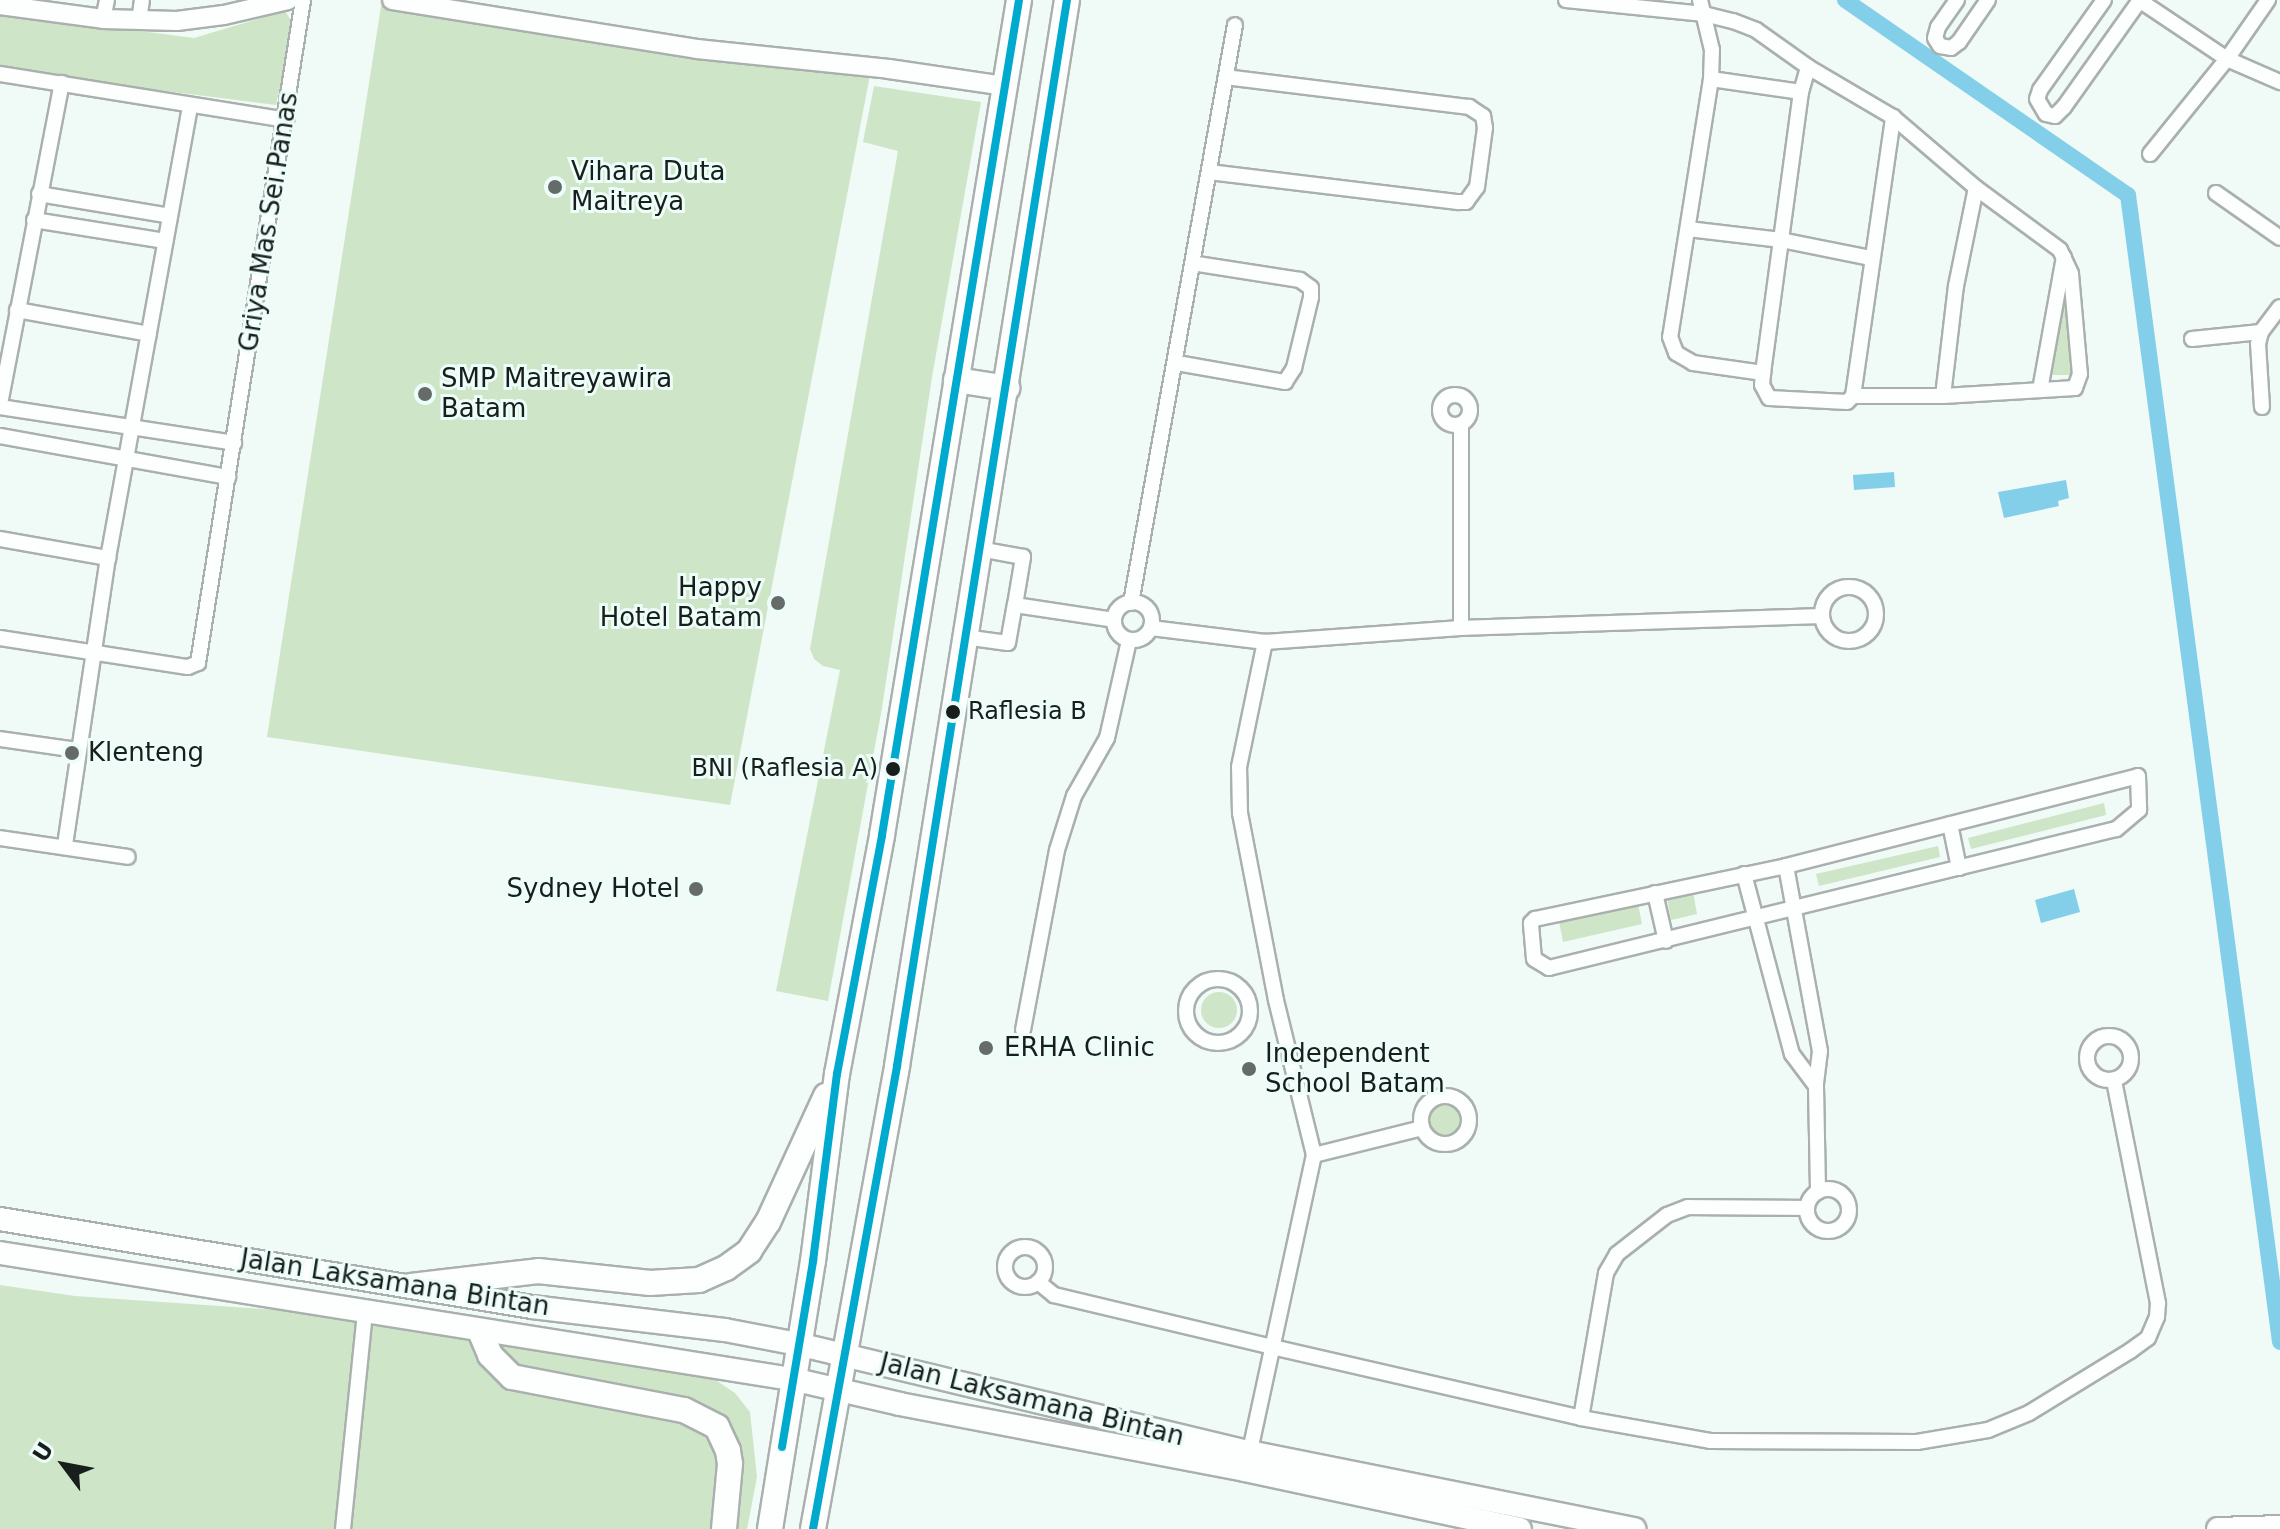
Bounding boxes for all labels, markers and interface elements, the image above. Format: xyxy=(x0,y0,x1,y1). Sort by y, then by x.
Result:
street label: Griya Mas Sei.Panas xyxy=(233,90,305,354)
place label: Vihara Duta Maitreya xyxy=(571,156,725,218)
marker: Vihara Duta Maitreya xyxy=(546,178,564,196)
place label: SMP Maitreyawira Batam xyxy=(441,363,672,424)
marker: SMP Maitreyawira Batam xyxy=(416,385,434,403)
place label: Happy Hotel Batam xyxy=(600,572,762,634)
marker: Happy Hotel Batam xyxy=(769,594,787,612)
place label: Raflesia B xyxy=(968,698,1087,726)
marker: Raflesia B xyxy=(945,704,961,720)
place label: Klenteng xyxy=(88,737,204,769)
marker: Klenteng xyxy=(63,744,81,762)
place label: BNI (Raflesia A) xyxy=(691,755,878,783)
marker: BNI (Raflesia A) xyxy=(885,761,901,777)
place label: Sydney Hotel xyxy=(507,873,680,905)
marker: Sydney Hotel xyxy=(687,880,705,898)
place label: ERHA Clinic xyxy=(1004,1032,1155,1064)
marker: ERHA Clinic xyxy=(975,1037,997,1059)
place label: Independent School Batam xyxy=(1265,1038,1445,1100)
marker: Independent School Batam xyxy=(1240,1060,1258,1078)
street label: Jalan Laksamana Bintan xyxy=(238,1243,552,1323)
street label: Jalan Laksamana Bintan xyxy=(877,1347,1187,1453)
north arrow xyxy=(24,1425,104,1505)
text: U xyxy=(28,1438,59,1466)

